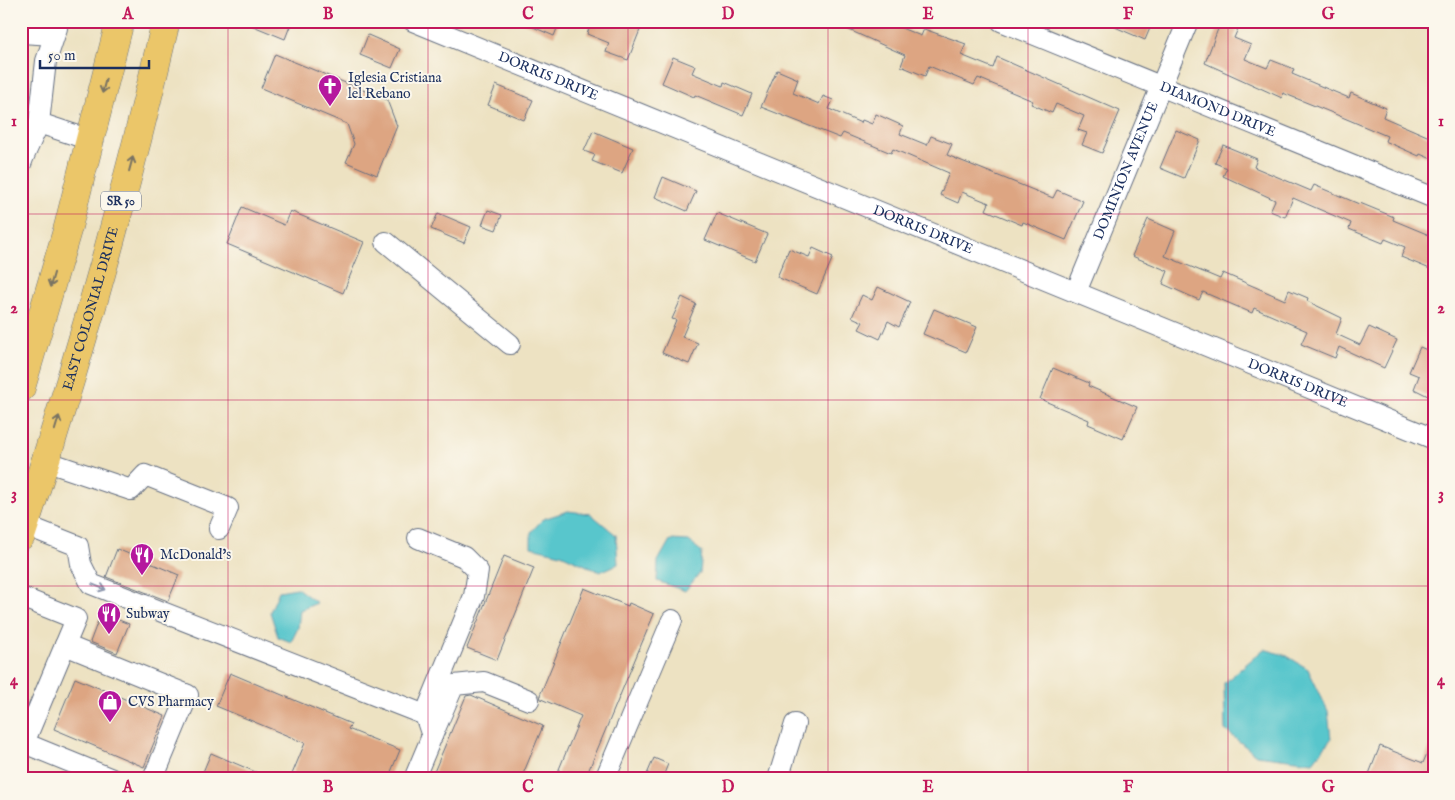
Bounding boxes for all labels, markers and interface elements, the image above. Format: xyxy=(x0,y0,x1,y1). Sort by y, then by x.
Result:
text: A xyxy=(122,5,135,25)
text: B xyxy=(323,5,334,25)
text: C xyxy=(522,5,534,25)
text: D xyxy=(722,5,735,25)
text: E xyxy=(922,5,934,25)
text: F xyxy=(1123,5,1134,25)
text: G xyxy=(1322,5,1335,25)
scale bar xyxy=(40,38,149,70)
text: 50 m xyxy=(48,46,76,65)
street label: DORRIS DRIVE xyxy=(495,48,601,105)
place label: Iglesia Cristiana lel Rebano xyxy=(348,69,442,103)
church icon: Iglesia Cristiana lel Rebano xyxy=(317,73,343,107)
one-way arrow xyxy=(99,77,108,93)
street label: DIAMOND DRIVE xyxy=(1157,78,1279,141)
street label: DOMINION AVENUE xyxy=(1089,99,1163,243)
text: 1 xyxy=(11,112,17,132)
text: 1 xyxy=(1438,112,1444,132)
one-way arrow xyxy=(127,157,136,173)
road number: SR 50 xyxy=(101,192,141,210)
street label: DORRIS DRIVE xyxy=(870,201,976,258)
street label: EAST COLONIAL DRIVE xyxy=(59,224,123,393)
one-way arrow xyxy=(47,272,57,288)
text: 2 xyxy=(10,299,18,319)
text: 2 xyxy=(1437,299,1445,319)
street label: DORRIS DRIVE xyxy=(1245,355,1351,412)
one-way arrow xyxy=(53,415,63,431)
text: 3 xyxy=(11,485,17,505)
text: 3 xyxy=(1438,485,1444,505)
restaurant icon: McDonald's xyxy=(129,542,155,576)
place label: McDonald's xyxy=(160,546,231,564)
one-way arrow xyxy=(91,582,106,592)
restaurant icon: Subway xyxy=(96,601,122,635)
place label: Subway xyxy=(126,605,170,623)
text: 4 xyxy=(10,671,19,691)
text: 4 xyxy=(1437,671,1446,691)
shop icon: CVS Pharmacy xyxy=(97,689,123,723)
place label: CVS Pharmacy xyxy=(128,693,214,711)
text: A xyxy=(122,778,135,798)
text: B xyxy=(323,778,334,798)
text: C xyxy=(522,778,534,798)
text: D xyxy=(722,778,735,798)
text: E xyxy=(922,778,934,798)
text: F xyxy=(1123,778,1134,798)
text: G xyxy=(1322,778,1335,798)

